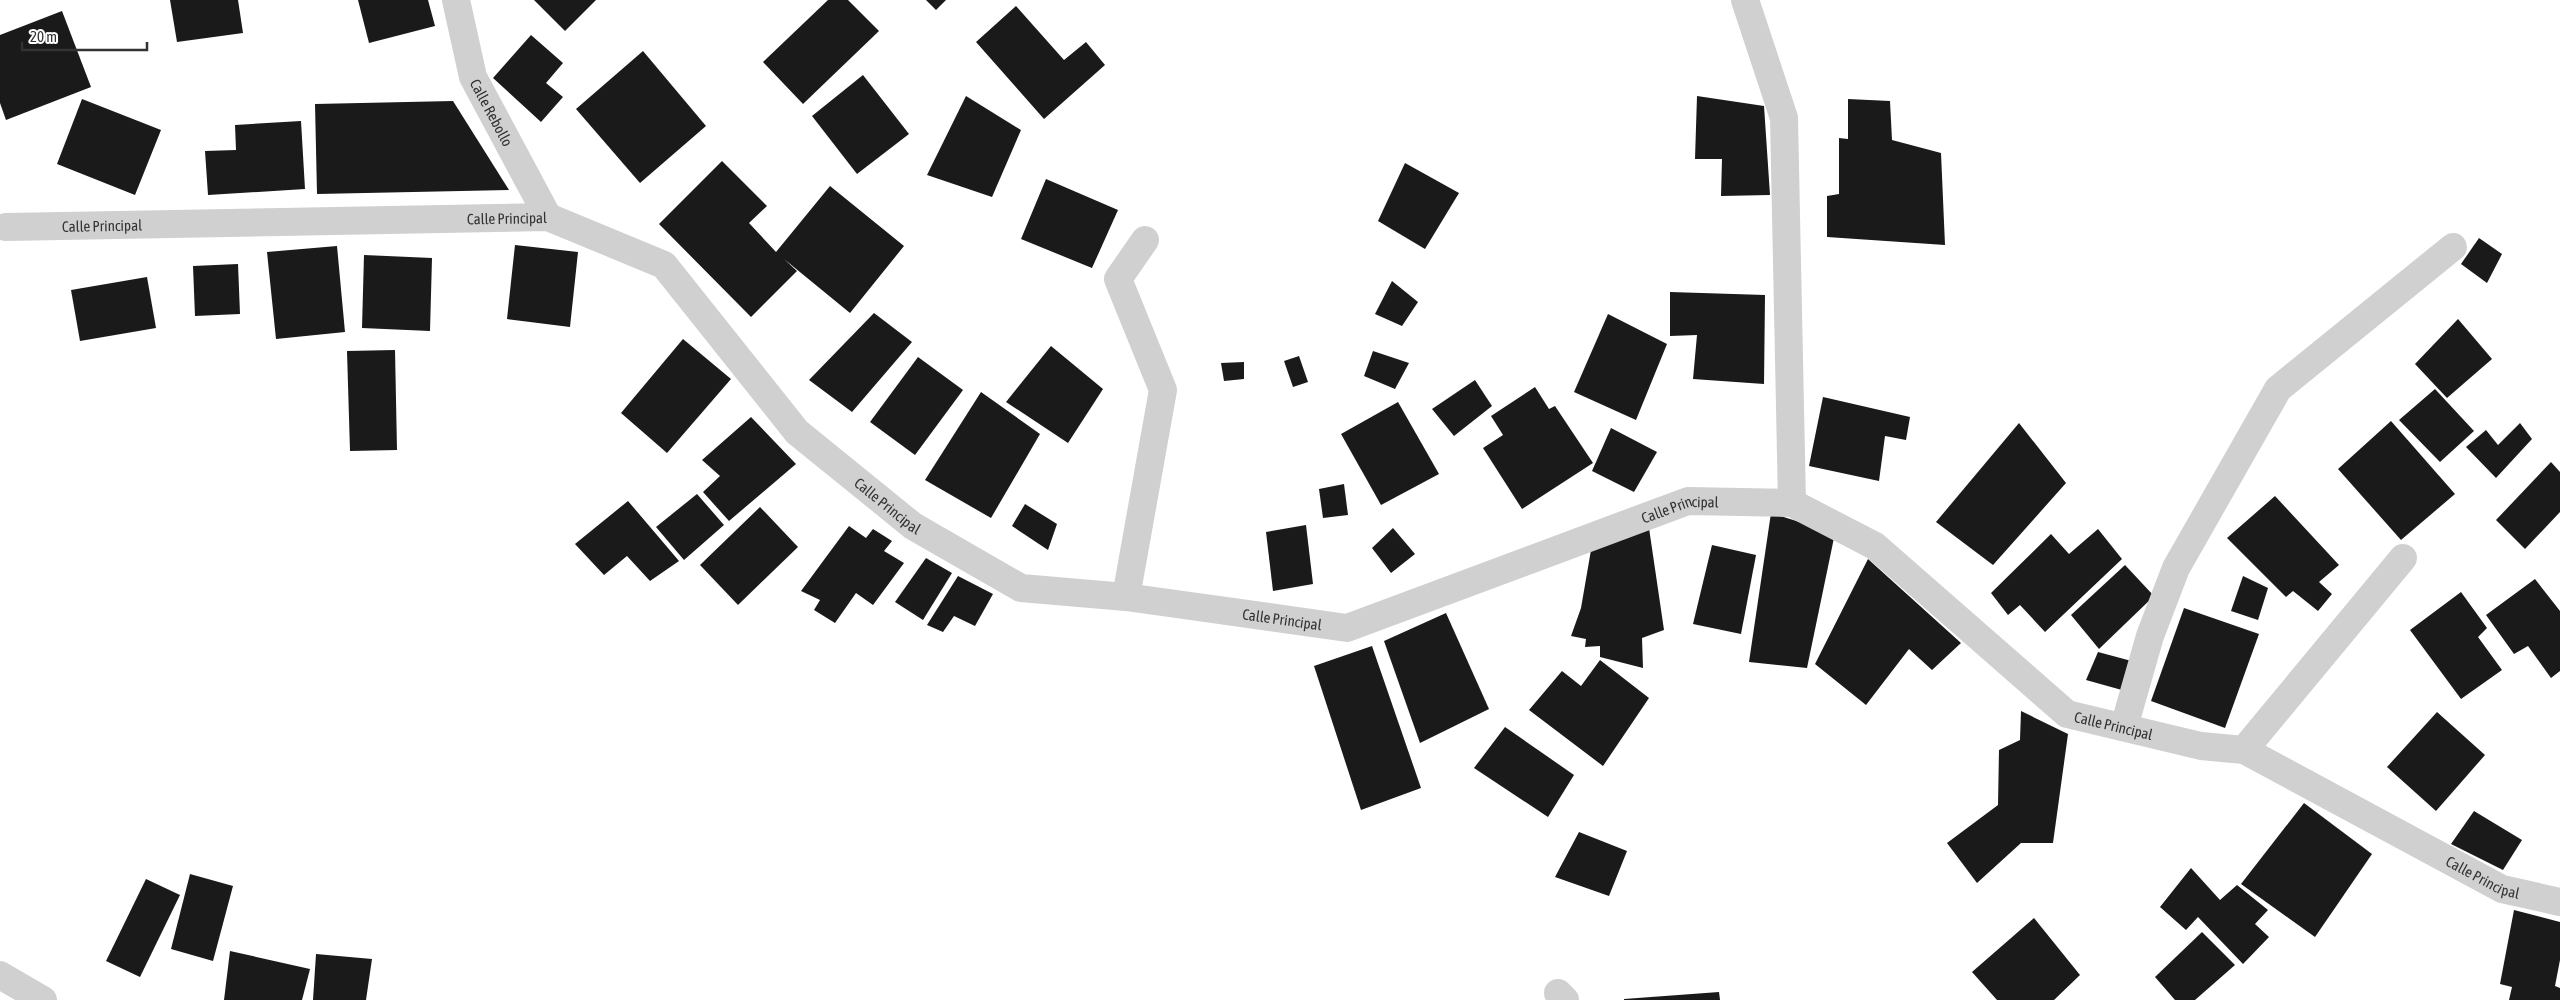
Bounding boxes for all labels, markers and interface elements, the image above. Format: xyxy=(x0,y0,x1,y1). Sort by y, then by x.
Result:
scale bar xyxy=(22,20,148,52)
text: 20 m xyxy=(30,28,57,45)
street label: Calle Rebollo xyxy=(467,76,517,149)
street label: Calle Principal xyxy=(467,209,547,227)
street label: Calle Principal xyxy=(62,216,142,234)
street label: Calle Principal xyxy=(851,474,924,537)
street label: Calle Principal xyxy=(1639,492,1719,526)
street label: Calle Principal xyxy=(1241,605,1323,633)
street label: Calle Principal xyxy=(2073,708,2155,743)
street label: Calle Principal xyxy=(2443,852,2521,901)

